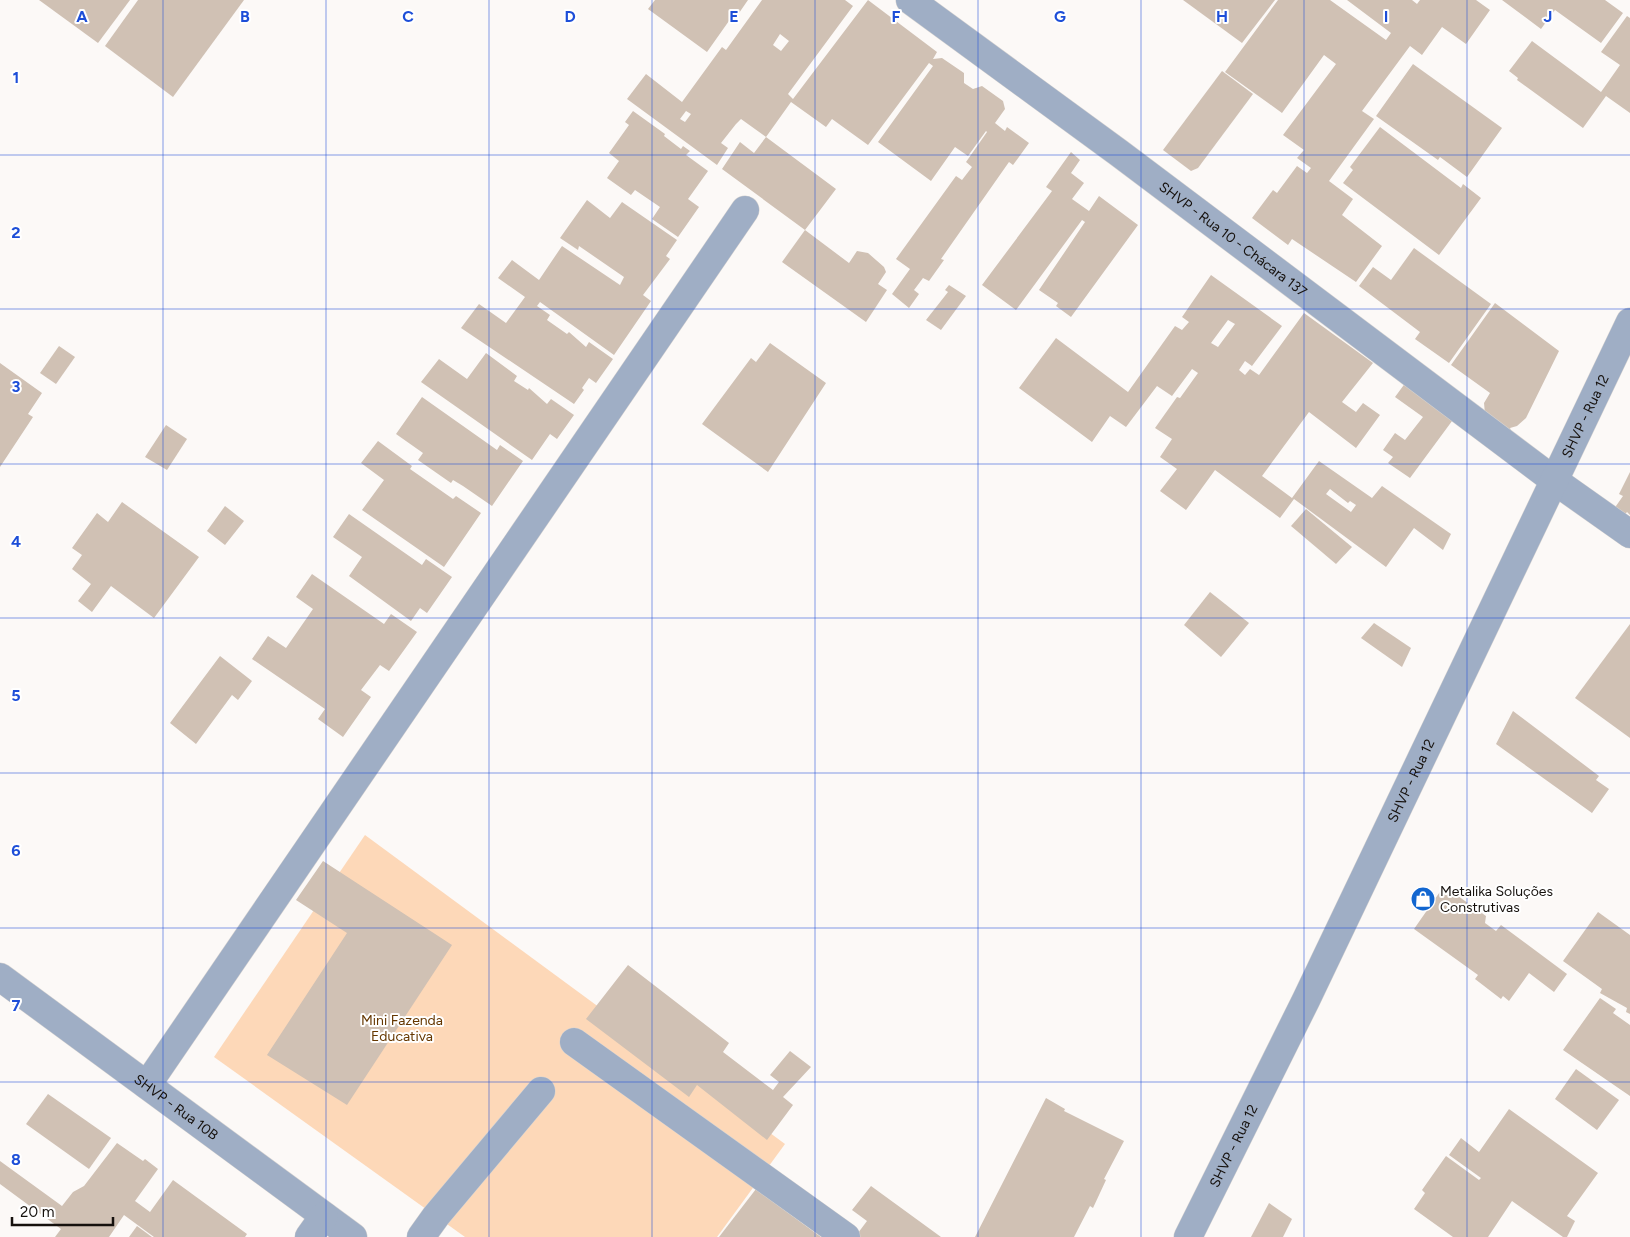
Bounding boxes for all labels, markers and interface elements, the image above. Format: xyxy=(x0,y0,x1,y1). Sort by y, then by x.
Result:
text: A xyxy=(76,7,88,26)
text: B xyxy=(240,7,250,26)
text: C xyxy=(402,7,414,26)
text: D xyxy=(564,7,576,26)
text: E xyxy=(729,7,739,26)
text: F xyxy=(892,7,901,26)
text: G xyxy=(1054,7,1066,26)
text: H xyxy=(1216,7,1228,26)
text: I xyxy=(1384,7,1388,26)
text: J xyxy=(1544,7,1552,26)
text: 1 xyxy=(13,68,19,87)
street label: SHVP - Rua 10 - Chácara 137 xyxy=(1156,178,1311,301)
text: 2 xyxy=(11,223,21,242)
street label: SHVP - Rua 12 xyxy=(1558,372,1613,461)
text: 3 xyxy=(12,377,21,396)
text: 4 xyxy=(11,532,21,551)
text: 5 xyxy=(11,686,21,705)
street label: SHVP - Rua 12 xyxy=(1384,736,1439,825)
text: 6 xyxy=(11,841,21,860)
place label: Metalika Soluções Construtivas xyxy=(1440,883,1553,916)
shop icon: Metalika Soluções Construtivas xyxy=(1410,886,1436,912)
text: 7 xyxy=(12,996,21,1015)
park label: Mini Fazenda Educativa xyxy=(361,1012,443,1045)
street label: SHVP - Rua 10B xyxy=(131,1071,221,1144)
street label: SHVP - Rua 12 xyxy=(1206,1102,1262,1190)
text: 8 xyxy=(11,1150,21,1169)
scale bar xyxy=(12,1194,114,1226)
text: 20 m xyxy=(20,1203,54,1221)

